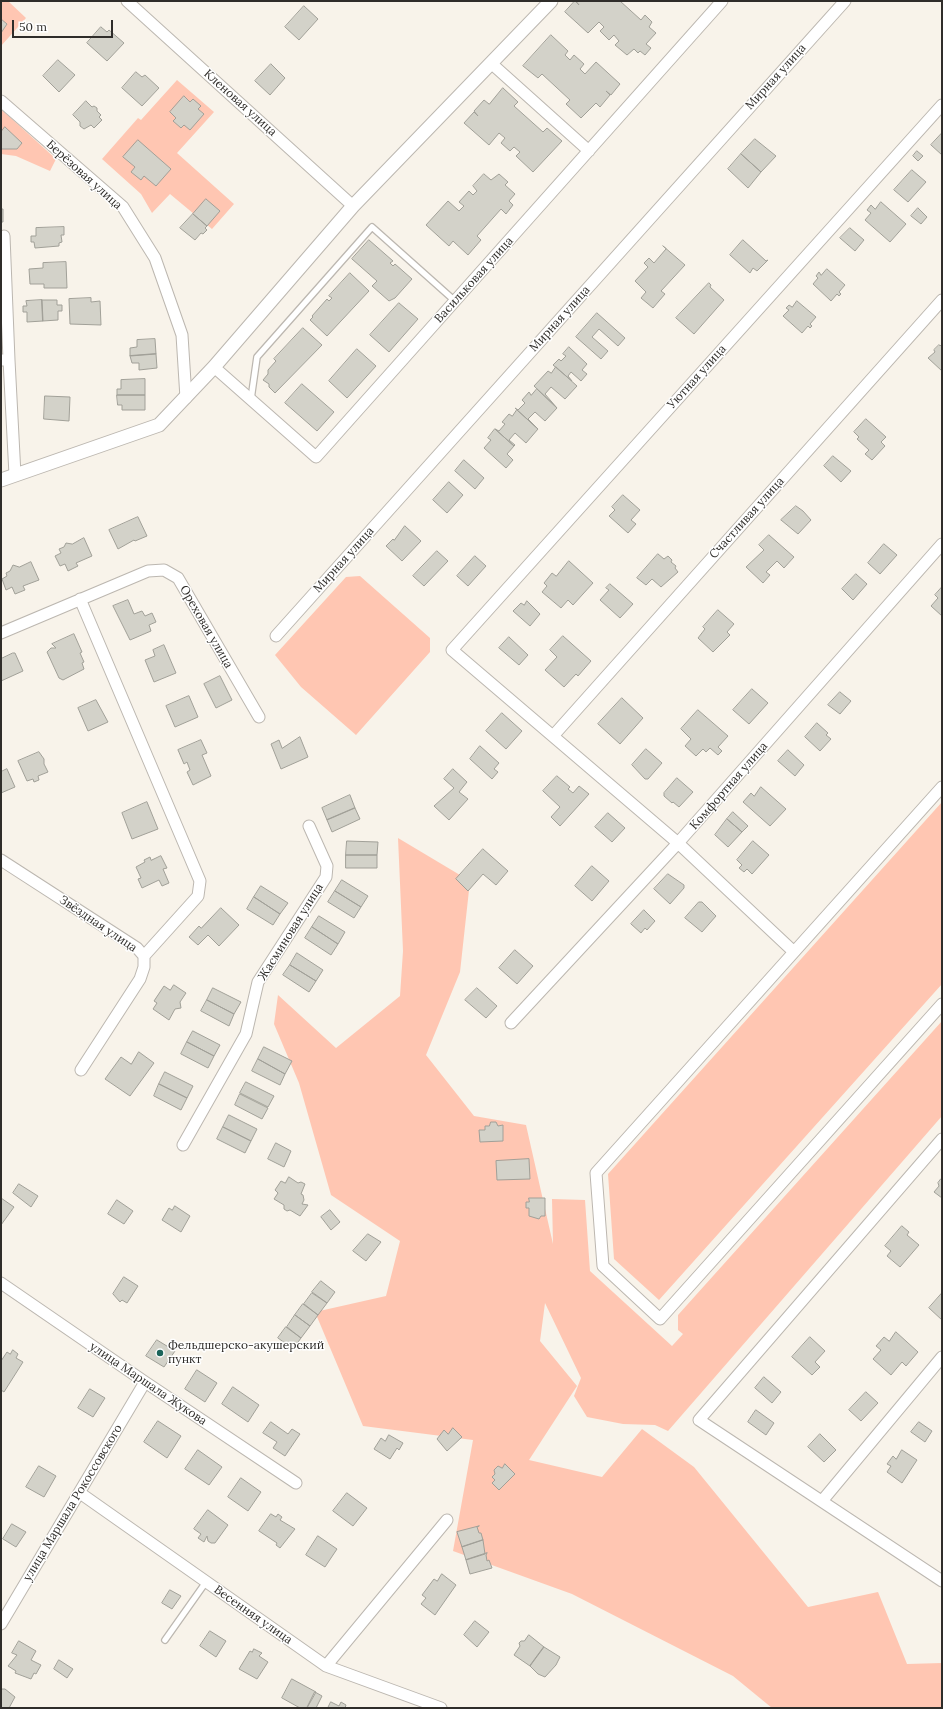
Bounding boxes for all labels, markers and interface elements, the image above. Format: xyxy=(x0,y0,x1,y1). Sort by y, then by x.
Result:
scale bar xyxy=(14,12,115,38)
text: 50 m xyxy=(19,19,47,34)
street label: Мирная улица xyxy=(743,41,809,113)
street label: Кленовая улица xyxy=(201,67,279,139)
street label: Берёзовая улица xyxy=(43,137,125,213)
street label: Васильковая улица xyxy=(432,234,516,326)
street label: Мирная улица xyxy=(527,283,593,355)
street label: Уютная улица xyxy=(665,342,729,412)
street label: Счастливая улица xyxy=(707,474,787,562)
street label: Мирная улица xyxy=(311,524,377,596)
street label: Ореховая улица xyxy=(176,583,236,671)
street label: Комфортная улица xyxy=(687,739,771,833)
street label: Жасминовая улица xyxy=(255,881,327,983)
street label: Звёздная улица xyxy=(56,893,140,955)
street label: улица Маршала Жукова xyxy=(87,1339,209,1429)
place label: Фельдшерско-акушерский пункт xyxy=(168,1339,324,1367)
marker: Фельдшерско-акушерский пункт xyxy=(155,1348,165,1358)
street label: улица Маршала Рокоссовского xyxy=(20,1422,126,1584)
street label: Весенняя улица xyxy=(211,1583,295,1647)

